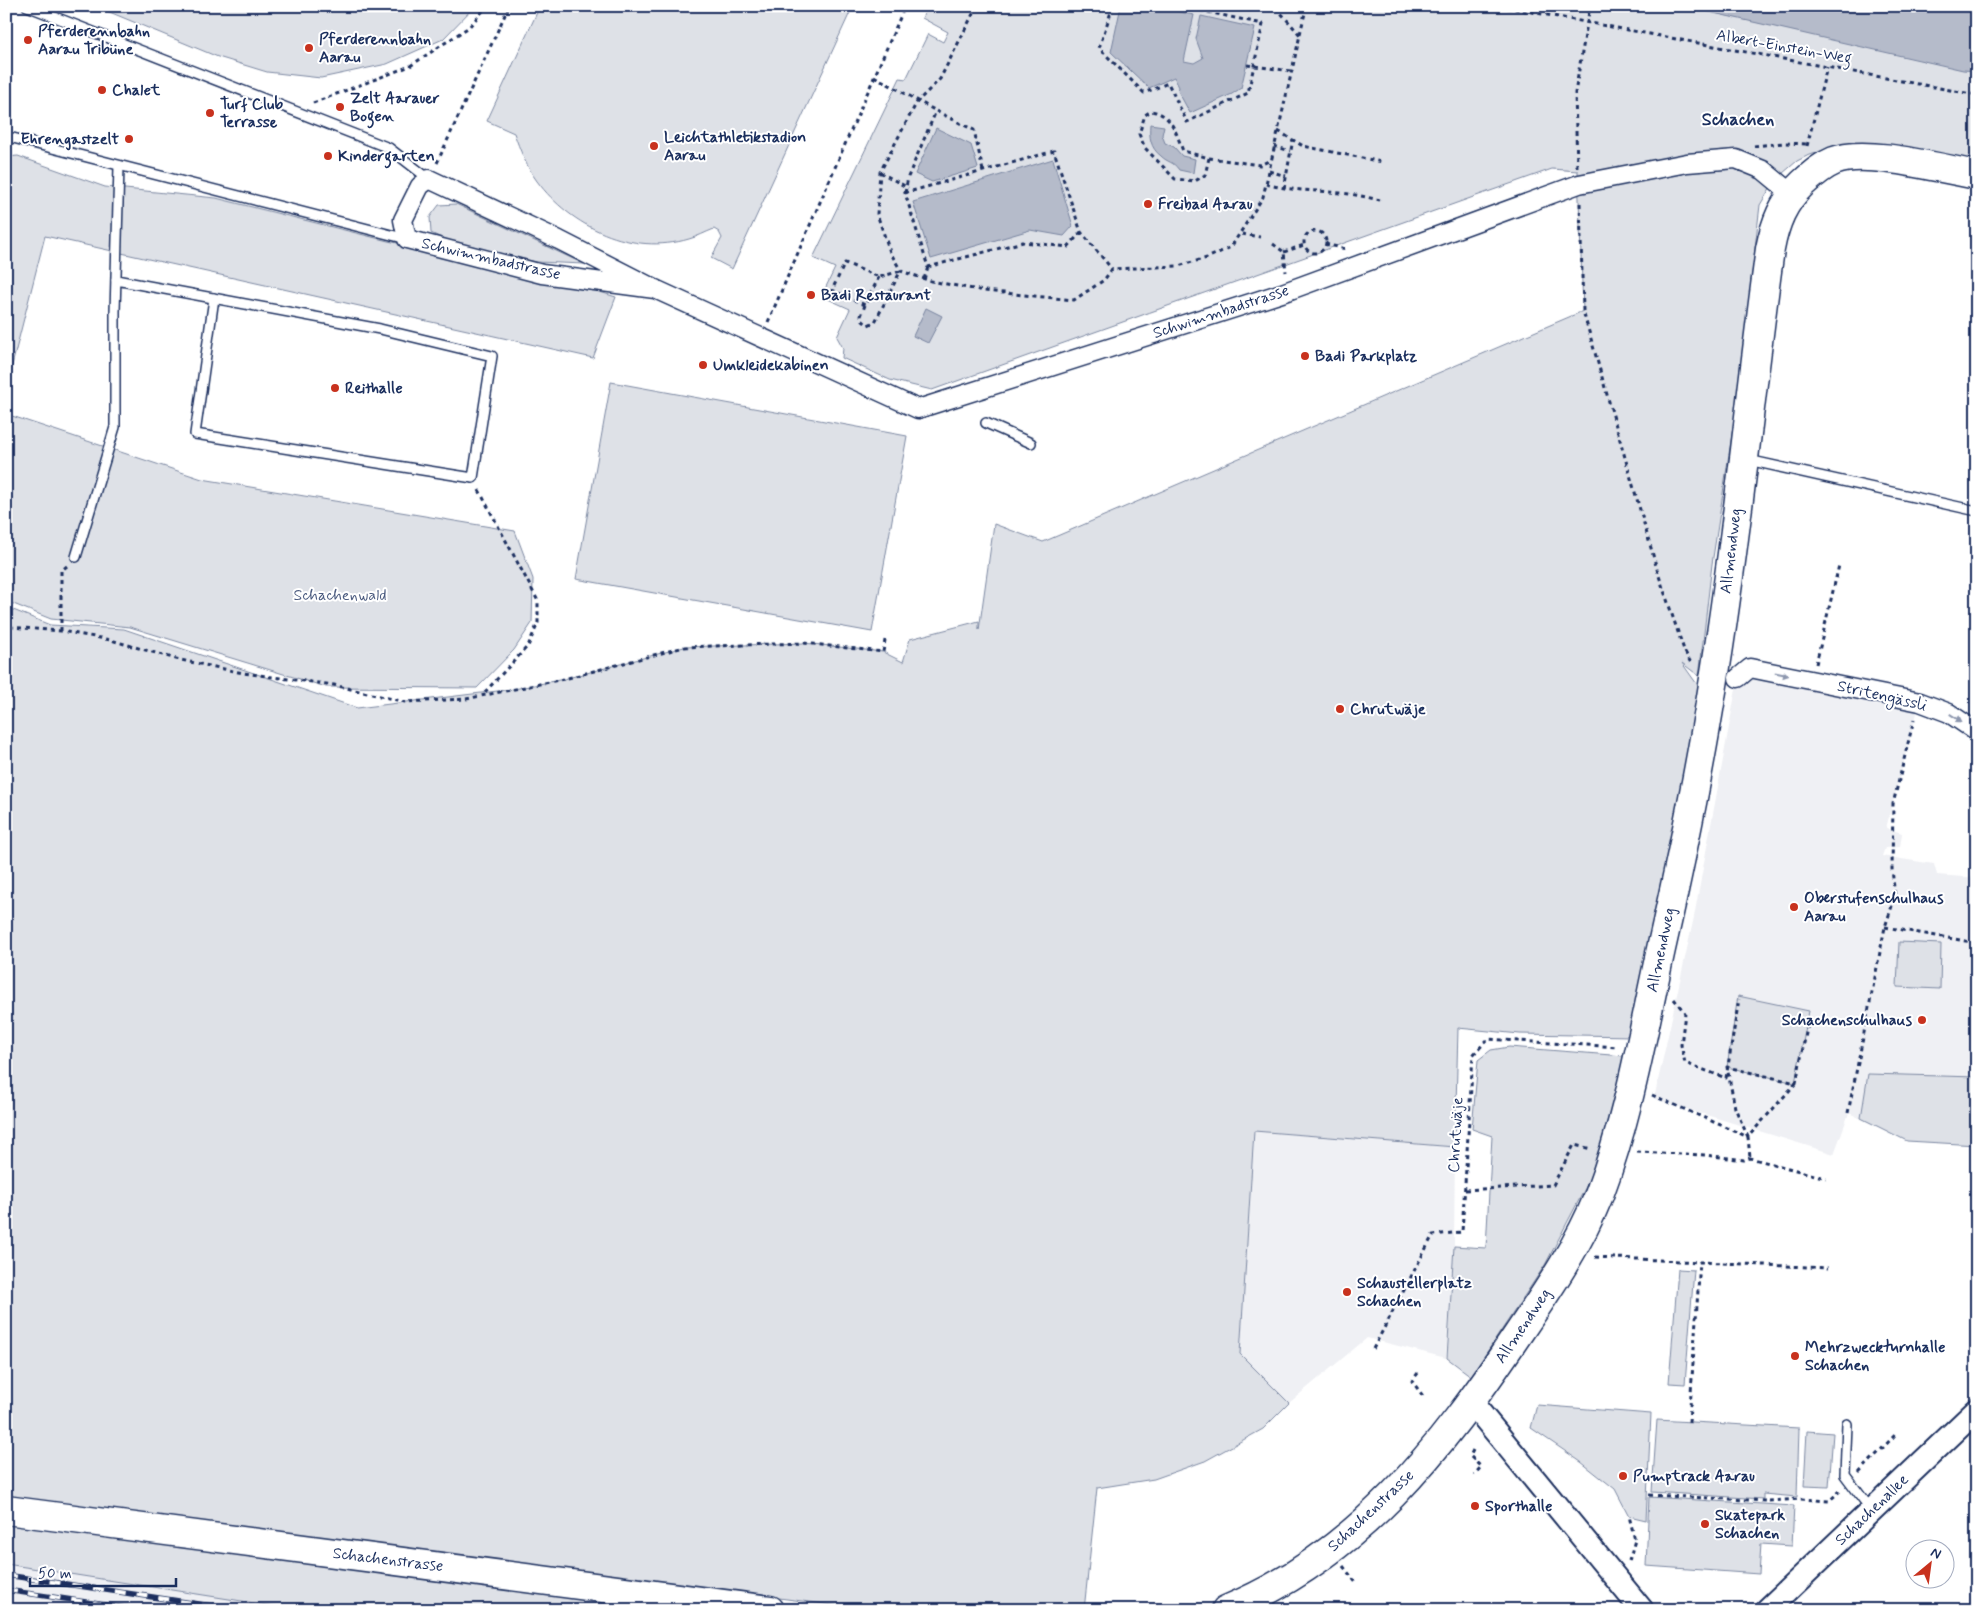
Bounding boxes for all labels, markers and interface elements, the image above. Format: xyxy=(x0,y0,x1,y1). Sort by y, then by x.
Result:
place label: Pferderennbahn Aarau Tribüne xyxy=(38,21,150,60)
street label: Albert-Einstein-Weg xyxy=(1714,25,1854,70)
place label: Pferderennbahn Aarau xyxy=(319,29,431,68)
marker: Pferderennbahn Aarau Tribüne xyxy=(22,34,34,46)
marker: Pferderennbahn Aarau xyxy=(303,42,315,54)
place label: Chalet xyxy=(112,80,161,101)
marker: Chalet xyxy=(96,84,108,96)
place label: Zelt Aarauer Bogen xyxy=(350,88,440,129)
place label: Turf Club Terrasse xyxy=(220,94,284,133)
marker: Zelt Aarauer Bogen xyxy=(334,101,346,113)
marker: Turf Club Terrasse xyxy=(204,107,216,119)
district label: Schachen xyxy=(1702,108,1774,132)
place label: Leichtathletikstadion Aarau xyxy=(664,127,806,166)
place label: Ehrengastzelt xyxy=(21,129,119,151)
marker: Ehrengastzelt xyxy=(123,133,135,145)
marker: Leichtathletikstadion Aarau xyxy=(648,140,660,152)
place label: Kindergarten xyxy=(338,146,435,169)
marker: Kindergarten xyxy=(322,150,334,162)
place label: Freibad Aarau xyxy=(1158,194,1253,215)
marker: Freibad Aarau xyxy=(1142,198,1154,210)
street label: Schwimmbadstrasse xyxy=(419,233,563,285)
street label: Schwimmbadstrasse xyxy=(1150,280,1292,344)
place label: Badi Restaurant xyxy=(821,285,932,306)
marker: Badi Restaurant xyxy=(805,289,817,301)
place label: Badi Parkplatz xyxy=(1315,346,1417,367)
marker: Badi Parkplatz xyxy=(1299,350,1311,362)
place label: Umkleidekabinen xyxy=(713,355,829,376)
marker: Umkleidekabinen xyxy=(697,359,709,371)
place label: Reithalle xyxy=(345,378,403,399)
marker: Reithalle xyxy=(329,382,341,394)
street label: Allmendweg xyxy=(1715,507,1747,595)
park label: Schachenwald xyxy=(293,585,387,606)
one-way arrow xyxy=(1775,671,1791,679)
street label: Stritengässli xyxy=(1835,676,1929,717)
place label: Chrutwäje xyxy=(1350,699,1426,720)
marker: Chrutwäje xyxy=(1334,703,1346,715)
one-way arrow xyxy=(1949,713,1963,723)
place label: Oberstufenschulhaus Aarau xyxy=(1804,888,1944,927)
marker: Oberstufenschulhaus Aarau xyxy=(1788,901,1800,913)
street label: Allmendweg xyxy=(1642,906,1680,994)
place label: Schachenschulhaus xyxy=(1782,1010,1913,1031)
marker: Schachenschulhaus xyxy=(1916,1014,1928,1026)
street label: Chrutwäje xyxy=(1444,1097,1468,1173)
place label: Schaustellerplatz Schachen xyxy=(1357,1273,1472,1312)
street label: Allmendweg xyxy=(1490,1284,1556,1368)
marker: Schaustellerplatz Schachen xyxy=(1341,1286,1353,1298)
place label: Mehrzweckturnhalle Schachen xyxy=(1805,1337,1946,1376)
marker: Mehrzweckturnhalle Schachen xyxy=(1789,1350,1801,1362)
street label: Schachenstrasse xyxy=(1323,1465,1419,1557)
place label: Pumptrack Aarau xyxy=(1633,1466,1755,1487)
marker: Pumptrack Aarau xyxy=(1617,1470,1629,1482)
street label: Schachenallee xyxy=(1831,1470,1913,1550)
place label: Sporthalle xyxy=(1485,1496,1552,1517)
marker: Sporthalle xyxy=(1469,1500,1481,1512)
place label: Skatepark Schachen xyxy=(1715,1505,1785,1544)
marker: Skatepark Schachen xyxy=(1699,1518,1711,1530)
north arrow xyxy=(1906,1538,1956,1588)
street label: Schachenstrasse xyxy=(332,1543,444,1577)
text: N xyxy=(1927,1543,1944,1564)
scale bar xyxy=(30,1556,176,1588)
text: 50 m xyxy=(38,1564,72,1584)

